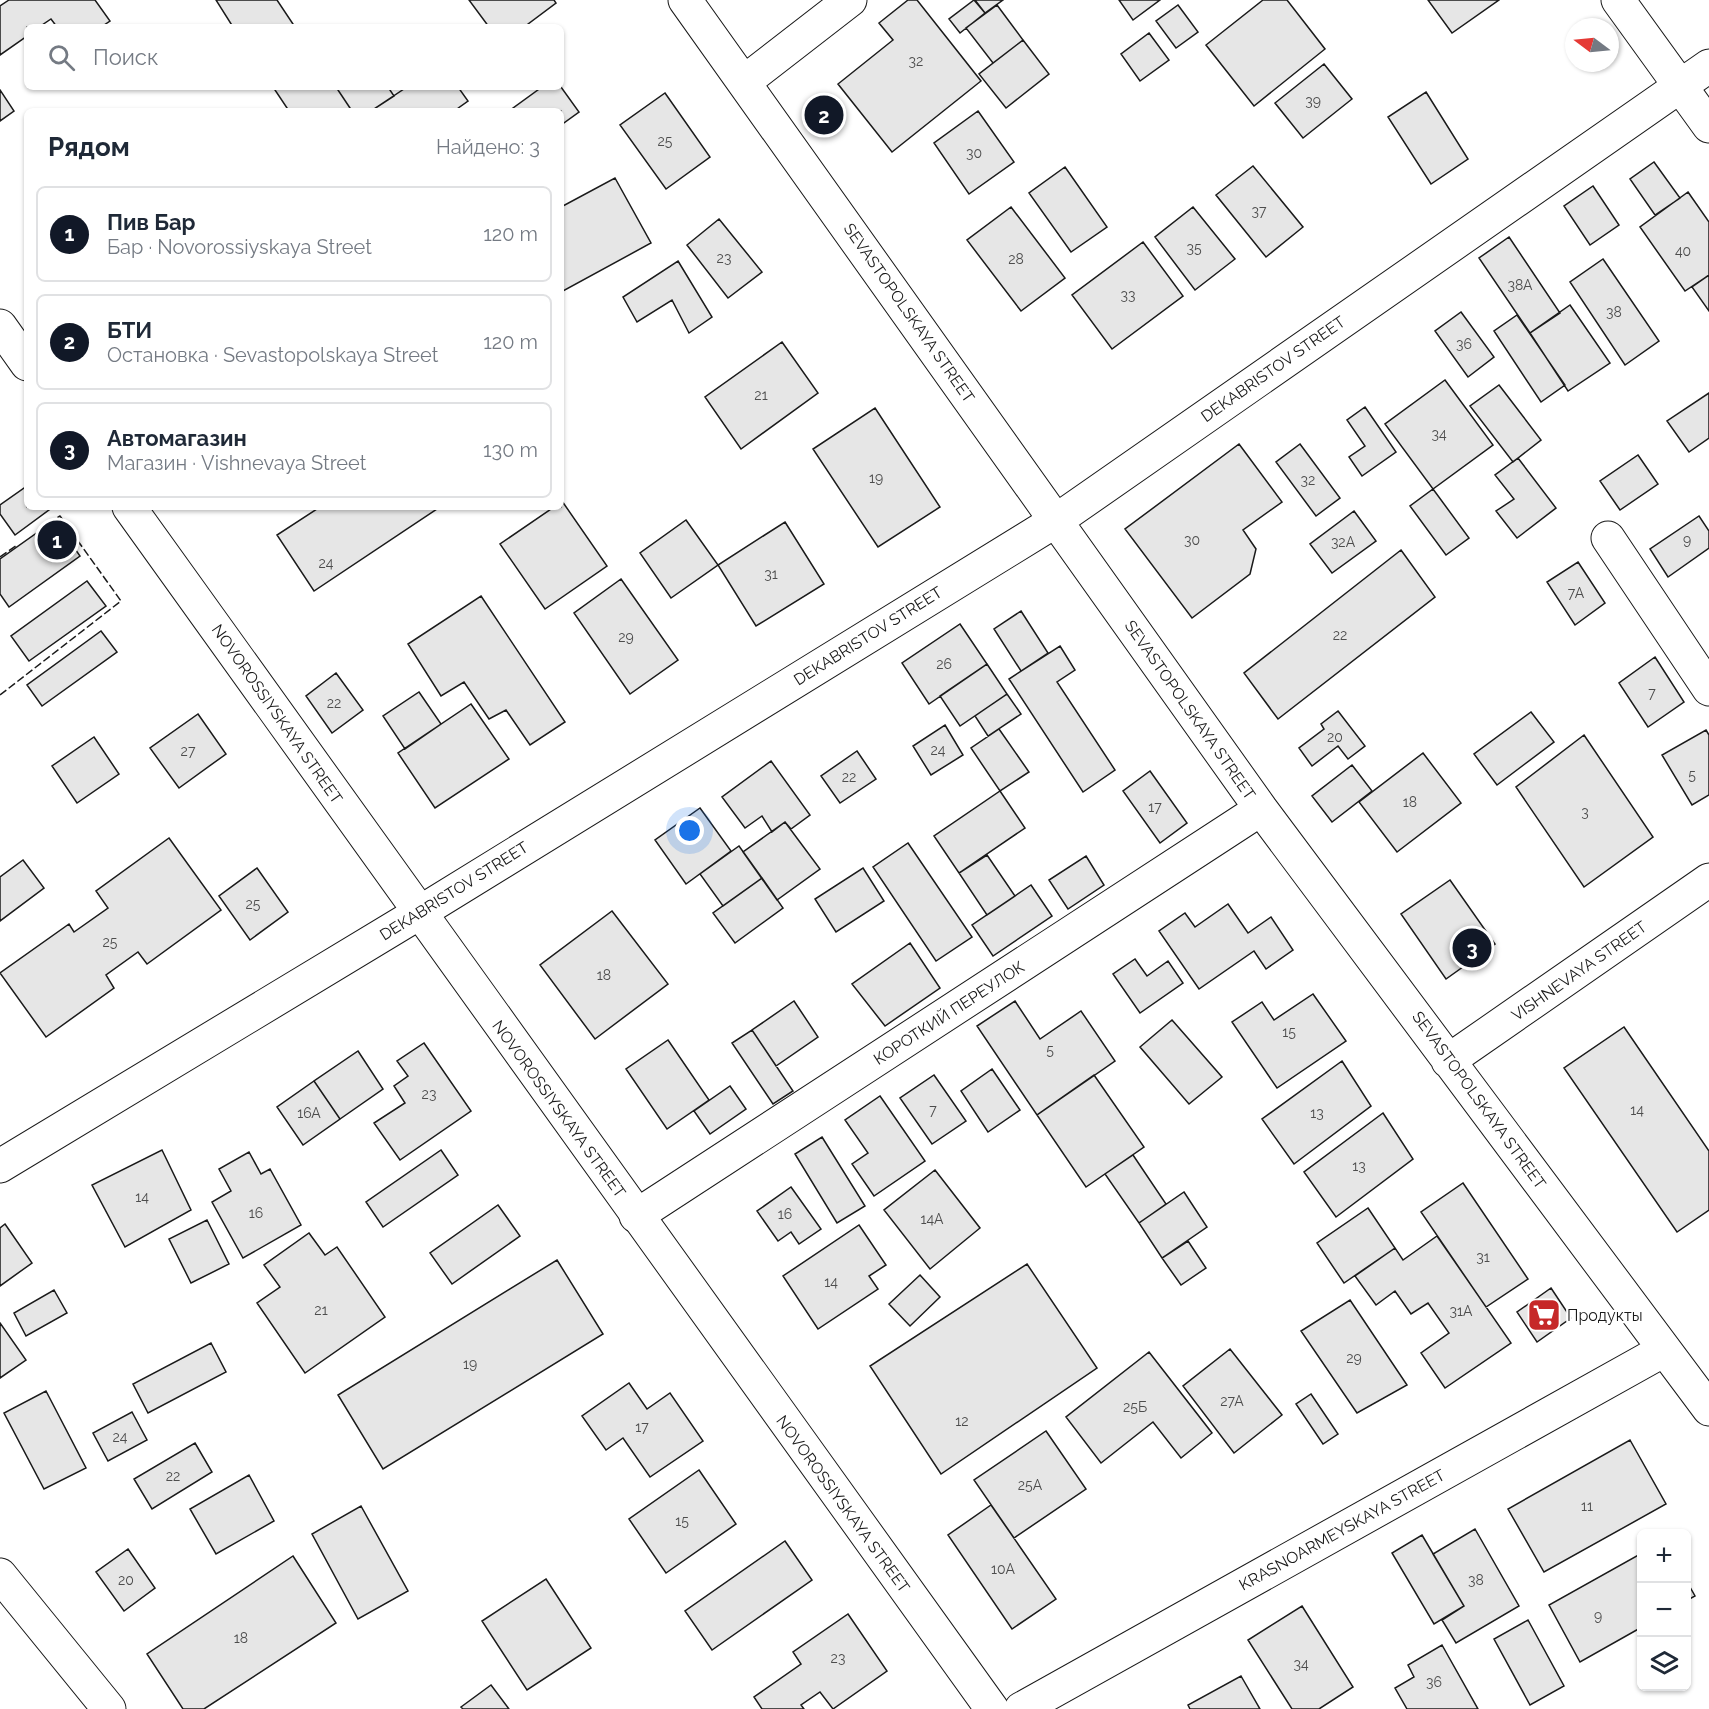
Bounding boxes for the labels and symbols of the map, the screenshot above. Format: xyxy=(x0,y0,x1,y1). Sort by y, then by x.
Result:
north arrow xyxy=(1565,18,1619,72)
house number: 32 xyxy=(909,53,923,69)
pin: 2 xyxy=(804,92,844,138)
house number: 39 xyxy=(1305,93,1321,109)
house number: 25 xyxy=(658,133,673,149)
house number: 30 xyxy=(966,145,982,161)
house number: 37 xyxy=(1252,203,1267,219)
street label: SEVASTOPOLSKAYA STREET xyxy=(840,220,978,407)
house number: 35 xyxy=(1186,240,1202,256)
house number: 40 xyxy=(1675,243,1691,259)
house number: 23 xyxy=(717,250,731,266)
house number: 28 xyxy=(1008,251,1024,267)
house number: 38А xyxy=(1507,277,1533,293)
house number: 33 xyxy=(1121,287,1135,303)
house number: 38 xyxy=(1606,304,1622,320)
street label: DEKABRISTOV STREET xyxy=(1197,312,1349,426)
house number: 36 xyxy=(1456,336,1472,352)
house number: 21 xyxy=(754,387,768,403)
house number: 34 xyxy=(1431,426,1447,442)
house number: 19 xyxy=(869,470,883,486)
house number: 32 xyxy=(1301,472,1315,488)
pin: 1 xyxy=(38,518,76,562)
house number: 30 xyxy=(1184,532,1200,548)
house number: 9 xyxy=(1683,532,1691,548)
house number: 32А xyxy=(1331,534,1356,550)
house number: 24 xyxy=(319,555,334,571)
house number: 31 xyxy=(764,566,778,582)
street label: DEKABRISTOV STREET xyxy=(790,582,946,690)
house number: 7А xyxy=(1568,585,1585,601)
street label: SEVASTOPOLSKAYA STREET xyxy=(1121,617,1259,804)
street label: NOVOROSSIYSKAYA STREET xyxy=(208,621,346,808)
house number: 22 xyxy=(1333,627,1347,643)
house number: 29 xyxy=(618,629,634,645)
house number: 26 xyxy=(936,656,952,672)
house number: 7 xyxy=(1648,685,1656,701)
house number: 22 xyxy=(327,695,341,711)
house number: 20 xyxy=(1327,729,1343,745)
house number: 24 xyxy=(931,742,946,758)
house number: 27 xyxy=(181,743,196,759)
house number: 5 xyxy=(1688,767,1696,783)
house number: 22 xyxy=(842,769,856,785)
house number: 18 xyxy=(1403,794,1417,810)
house number: 17 xyxy=(1148,799,1162,815)
house number: 3 xyxy=(1581,804,1589,820)
your location xyxy=(675,816,704,845)
street label: DEKABRISTOV STREET xyxy=(376,837,532,945)
house number: 25 xyxy=(246,896,261,912)
street label: VISHNEVAYA STREET xyxy=(1508,917,1650,1025)
pin: 3 xyxy=(1452,926,1492,970)
house number: 25 xyxy=(103,934,118,950)
street label: КОРОТКИЙ ПЕРЕУЛОК xyxy=(870,957,1028,1069)
house number: 18 xyxy=(597,967,611,983)
street label: SEVASTOPOLSKAYA STREET xyxy=(1408,1008,1550,1193)
street label: NOVOROSSIYSKAYA STREET xyxy=(488,1017,630,1202)
house number: 15 xyxy=(1282,1024,1296,1040)
house number: 5 xyxy=(1046,1042,1054,1058)
house number: 23 xyxy=(422,1086,436,1102)
house number: 7 xyxy=(929,1102,937,1118)
house number: 14 xyxy=(1630,1102,1644,1118)
house number: 16А xyxy=(297,1105,321,1121)
house number: 13 xyxy=(1310,1105,1324,1121)
house number: 13 xyxy=(1352,1158,1366,1174)
house number: 14 xyxy=(135,1189,149,1205)
house number: 16 xyxy=(249,1205,263,1221)
house number: 16 xyxy=(778,1206,792,1222)
house number: 14А xyxy=(920,1211,944,1227)
house number: 31 xyxy=(1476,1249,1490,1265)
house number: 14 xyxy=(824,1274,838,1290)
supermarket icon: Продукты xyxy=(1526,1297,1562,1333)
house number: 21 xyxy=(314,1302,328,1318)
house number: 31А xyxy=(1450,1303,1473,1319)
place label: Продукты xyxy=(1567,1306,1643,1325)
house number: 29 xyxy=(1346,1350,1362,1366)
house number: 19 xyxy=(463,1356,477,1372)
house number: 27А xyxy=(1220,1393,1244,1409)
house number: 25Б xyxy=(1123,1399,1147,1415)
street label: NOVOROSSIYSKAYA STREET xyxy=(772,1412,914,1597)
house number: 12 xyxy=(955,1413,969,1429)
house number: 17 xyxy=(635,1419,649,1435)
house number: 24 xyxy=(113,1429,128,1445)
street label: KRASNOARMEYSKAYA STREET xyxy=(1236,1465,1448,1595)
house number: 22 xyxy=(166,1468,180,1484)
house number: 25А xyxy=(1018,1477,1043,1493)
house number: 11 xyxy=(1581,1498,1593,1514)
house number: 15 xyxy=(675,1513,689,1529)
house number: 10А xyxy=(991,1561,1015,1577)
house number: 20 xyxy=(118,1572,134,1588)
house number: 38 xyxy=(1468,1572,1484,1588)
house number: 9 xyxy=(1594,1608,1602,1624)
house number: 18 xyxy=(234,1630,248,1646)
house number: 23 xyxy=(831,1650,845,1666)
house number: 34 xyxy=(1293,1656,1309,1672)
house number: 36 xyxy=(1426,1674,1442,1690)

